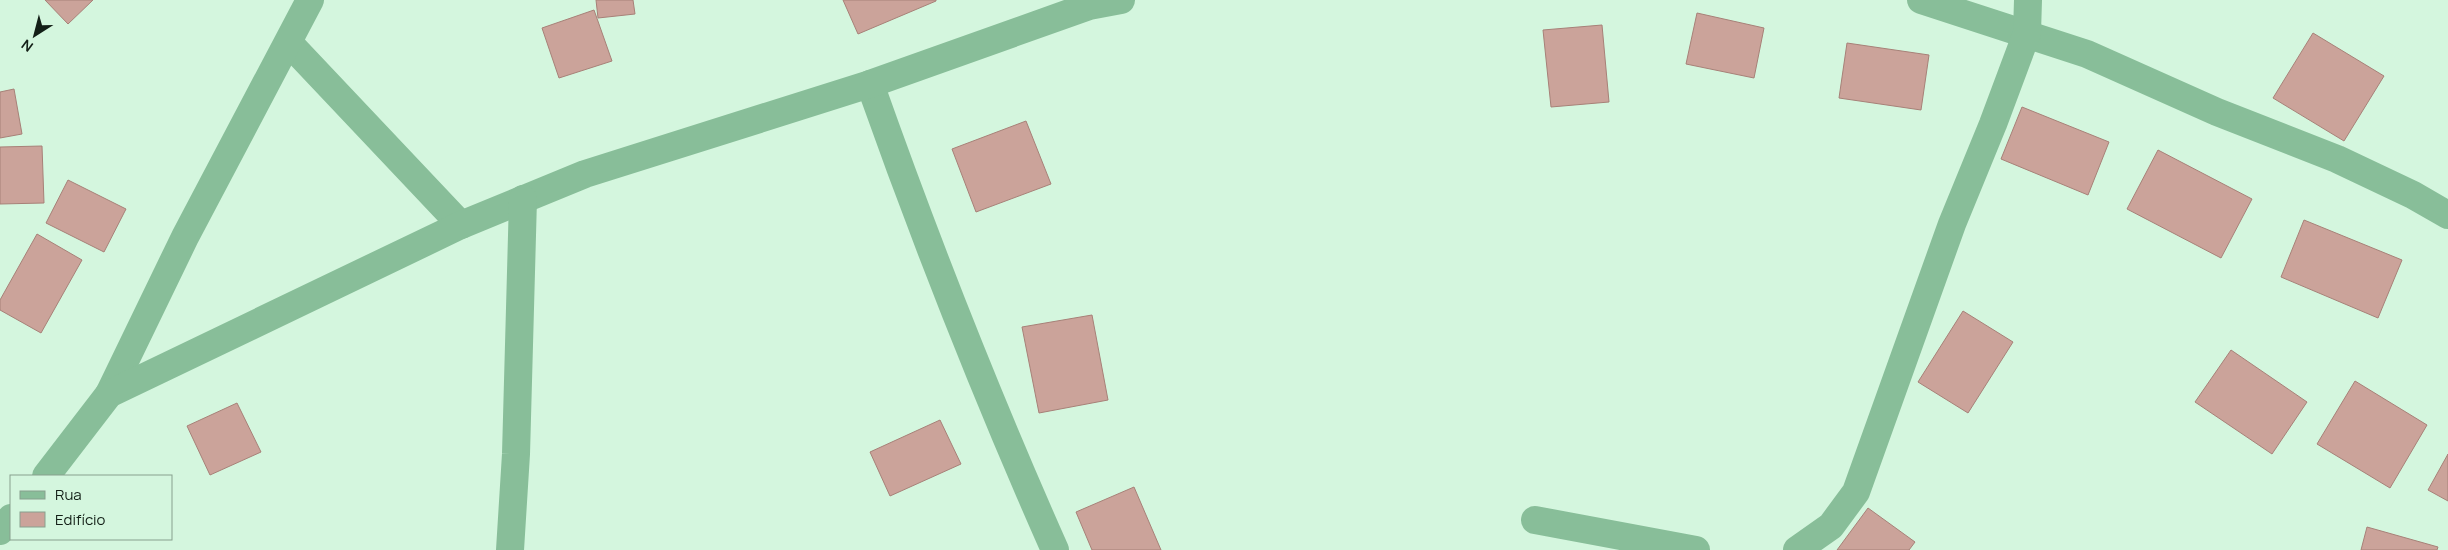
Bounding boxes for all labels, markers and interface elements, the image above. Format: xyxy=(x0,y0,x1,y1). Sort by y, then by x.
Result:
north arrow xyxy=(10,10,60,60)
text: N xyxy=(17,35,37,57)
legend xyxy=(10,475,172,540)
text: Rua xyxy=(55,484,82,505)
text: Edifício xyxy=(55,509,106,530)

